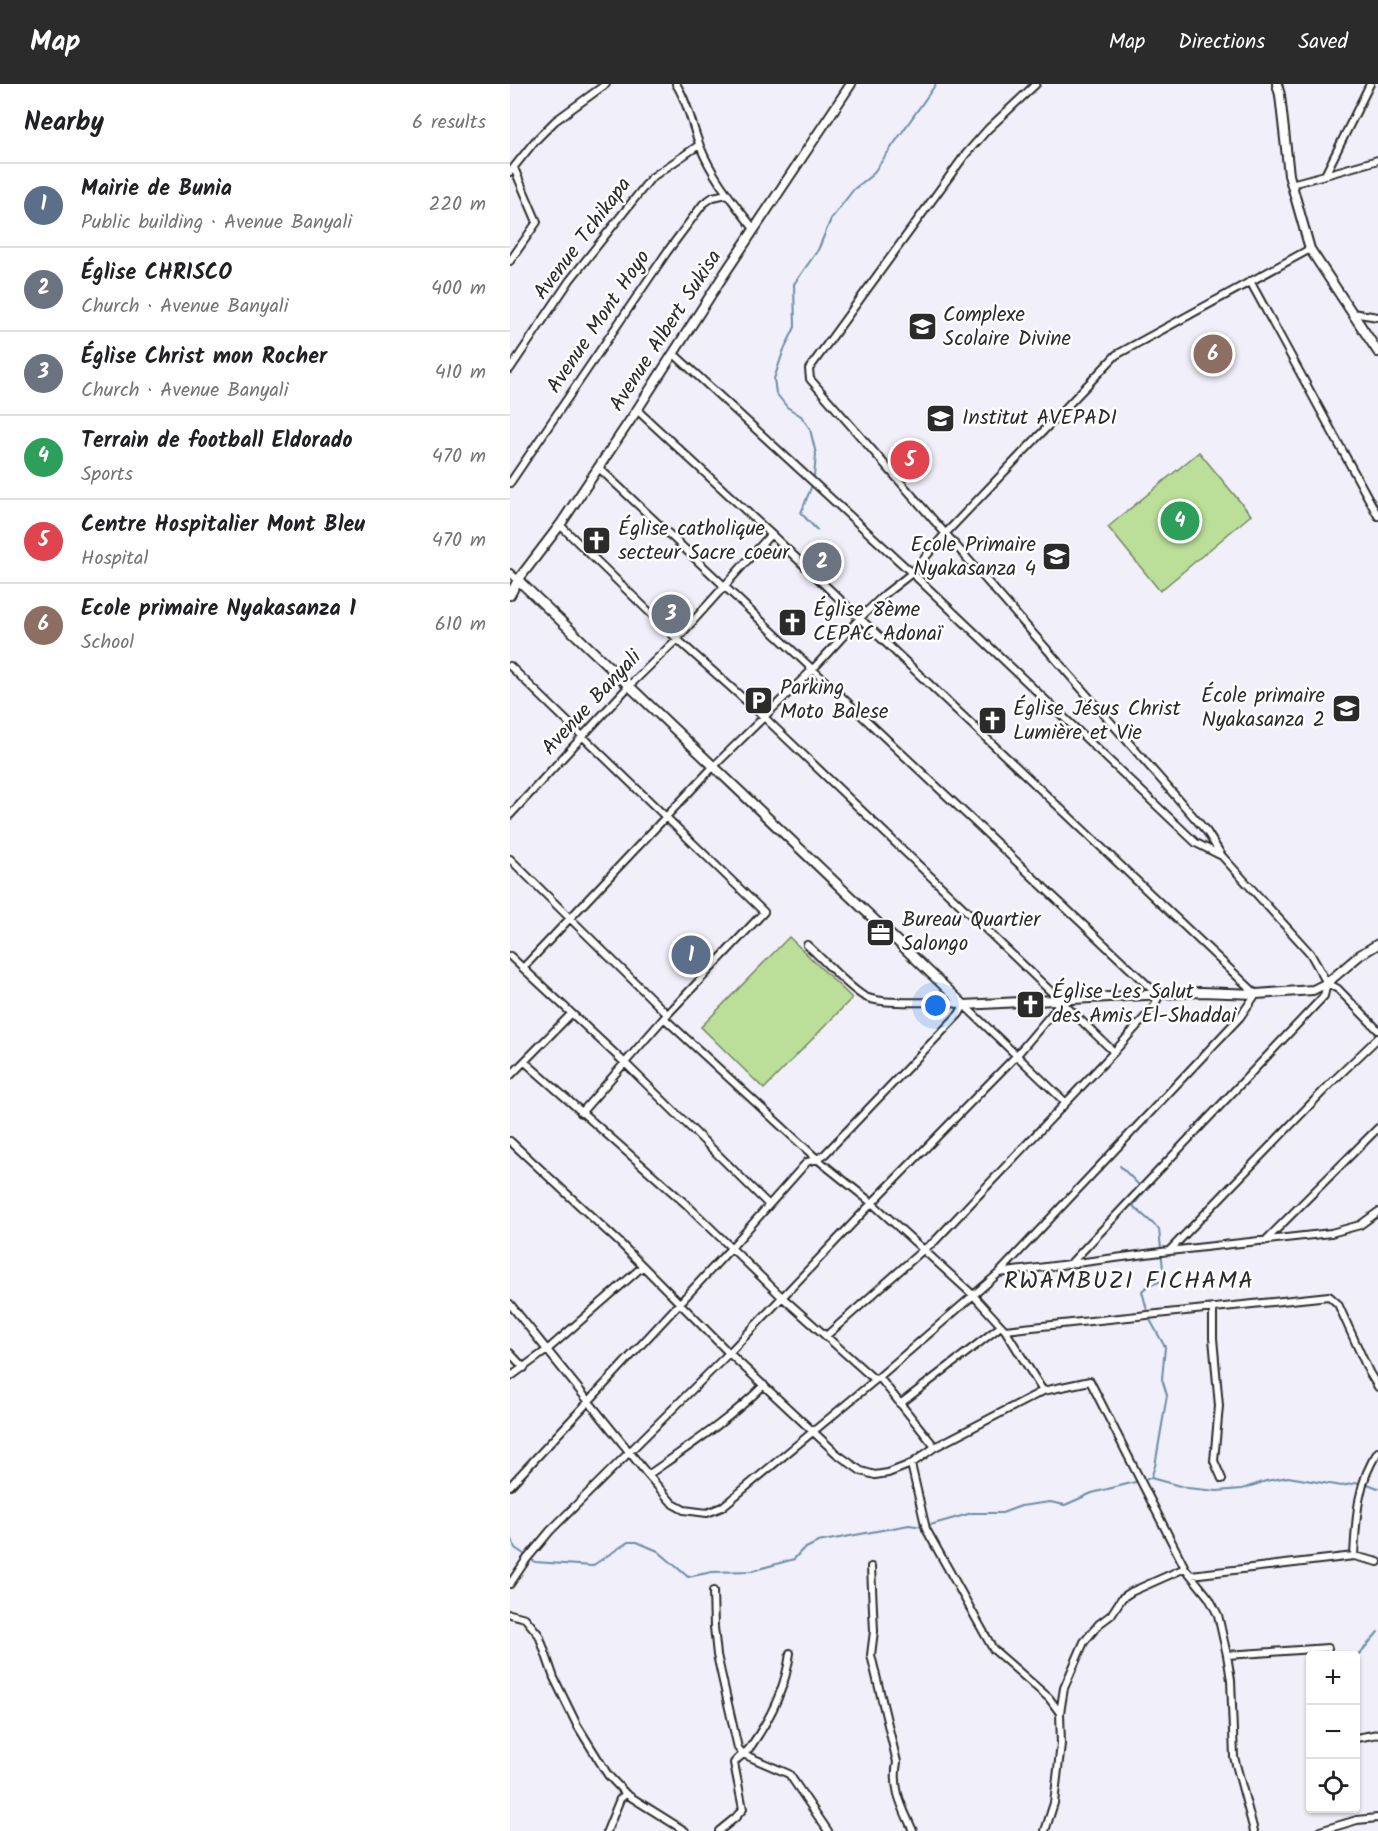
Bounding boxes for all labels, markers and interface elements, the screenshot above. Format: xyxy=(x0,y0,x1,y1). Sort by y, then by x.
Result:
text: Map xyxy=(30,20,81,65)
text: Map xyxy=(1109,26,1145,59)
text: Directions xyxy=(1178,26,1265,59)
text: Saved xyxy=(1298,26,1348,59)
text: Nearby xyxy=(24,102,104,144)
text: 6 results xyxy=(412,107,486,139)
street label: Avenue Tchikapa xyxy=(526,171,640,307)
text: Mairie de Bunia xyxy=(81,172,232,207)
text: 1 xyxy=(40,189,47,221)
text: 220 m xyxy=(429,189,486,221)
text: Public building · Avenue Banyali xyxy=(81,207,352,239)
street label: Avenue Mont Hoyo xyxy=(539,244,659,400)
street label: Avenue Albert Sukisa xyxy=(601,244,731,418)
text: Église CHRISCO xyxy=(81,256,232,291)
text: 2 xyxy=(38,273,49,305)
text: 400 m xyxy=(431,273,486,305)
text: Church · Avenue Banyali xyxy=(81,291,288,323)
place label: Complexe Scolaire Divine xyxy=(943,299,1071,356)
school or university icon: Complexe Scolaire Divine xyxy=(906,311,938,343)
pin: 6 xyxy=(1194,332,1232,376)
text: Église Christ mon Rocher xyxy=(81,340,327,375)
text: 3 xyxy=(38,357,49,389)
text: 410 m xyxy=(435,357,486,389)
text: Church · Avenue Banyali xyxy=(81,375,288,407)
school or university icon: Institut AVEPADI xyxy=(925,402,957,434)
place label: Institut AVEPADI xyxy=(962,402,1117,435)
text: Terrain de football Eldorado xyxy=(81,424,353,459)
pin: 5 xyxy=(890,438,930,482)
text: 4 xyxy=(38,441,49,473)
text: 470 m xyxy=(432,441,486,473)
text: Sports xyxy=(81,459,133,491)
pin: 4 xyxy=(1160,498,1200,544)
text: Centre Hospitalier Mont Bleu xyxy=(81,508,365,543)
place label: Église catholique secteur Sacre coeur xyxy=(618,513,790,570)
text: 5 xyxy=(38,525,49,557)
text: 470 m xyxy=(432,525,486,557)
church icon: Église catholique secteur Sacre coeur xyxy=(581,525,613,557)
place label: Ecole Primaire Nyakasanza 4 xyxy=(911,529,1037,586)
pin: 2 xyxy=(802,540,842,584)
school or university icon: Ecole Primaire Nyakasanza 4 xyxy=(1041,541,1073,573)
text: Hospital xyxy=(81,543,148,575)
text: Ecole primaire Nyakasanza 1 xyxy=(81,592,356,627)
pin: 3 xyxy=(652,592,690,636)
place label: Église 8ème CEPAC Adonaï xyxy=(813,594,944,651)
church icon: Église 8ème CEPAC Adonaï xyxy=(776,606,808,638)
text: 6 xyxy=(38,609,49,641)
text: 610 m xyxy=(435,609,486,641)
text: School xyxy=(81,627,134,659)
street label: Avenue Banyali xyxy=(534,642,651,763)
place label: Parking Moto Balese xyxy=(780,672,889,729)
place label: École primaire Nyakasanza 2 xyxy=(1201,680,1326,737)
parking icon: Parking Moto Balese xyxy=(743,684,775,716)
school or university icon: École primaire Nyakasanza 2 xyxy=(1330,692,1362,724)
place label: Église Jésus Christ Lumière et Vie xyxy=(1013,693,1181,750)
church icon: Église Jésus Christ Lumière et Vie xyxy=(976,705,1008,737)
place label: Bureau Quartier Salongo xyxy=(902,904,1041,961)
office icon: Bureau Quartier Salongo xyxy=(865,916,897,948)
pin: 1 xyxy=(672,932,711,978)
place label: Église Les Salut des Amis El-Shaddai xyxy=(1052,976,1237,1033)
church icon: Église Les Salut des Amis El-Shaddai xyxy=(1015,988,1047,1020)
your location xyxy=(921,991,950,1020)
district label: RWAMBUZI FICHAMA xyxy=(1004,1262,1254,1301)
map controls xyxy=(1306,1651,1360,1813)
button: + xyxy=(1306,1651,1360,1705)
button: − xyxy=(1306,1705,1360,1759)
button: locate xyxy=(1306,1759,1360,1813)

